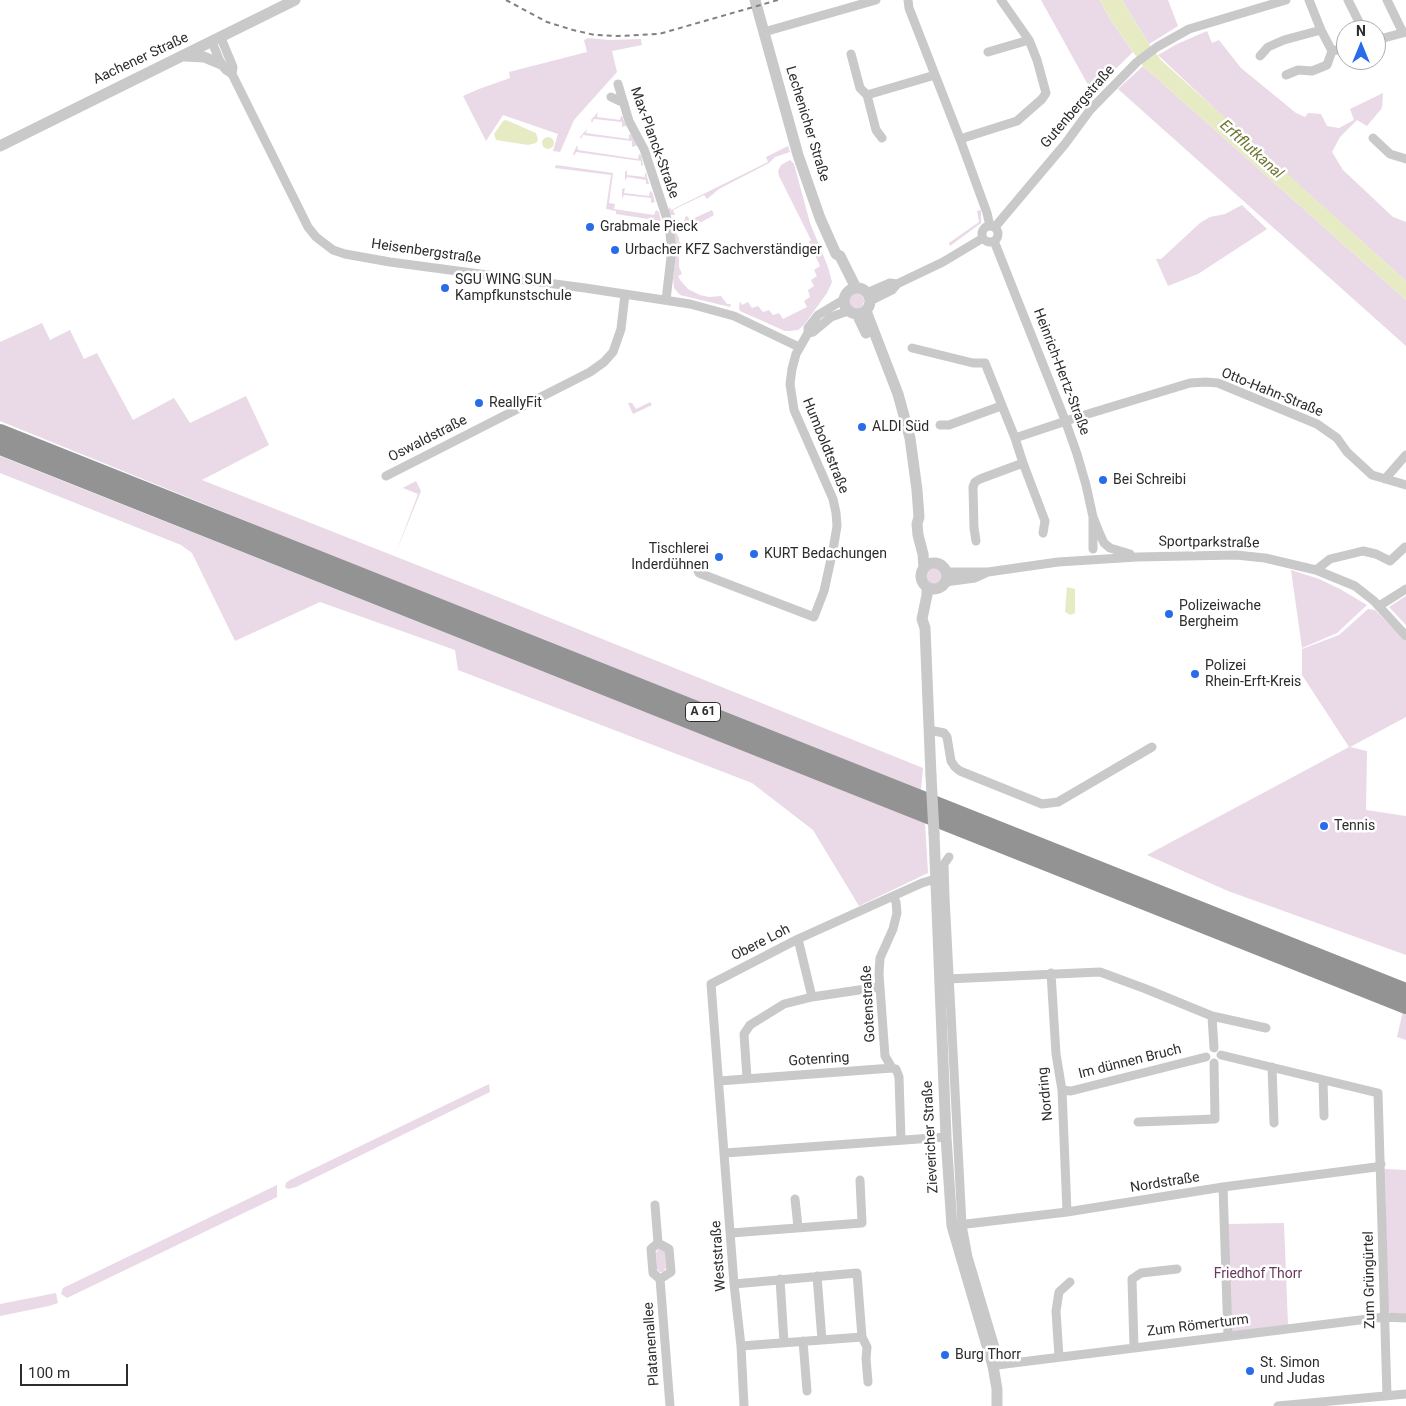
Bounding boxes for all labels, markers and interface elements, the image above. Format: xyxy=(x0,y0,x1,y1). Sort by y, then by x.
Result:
north arrow xyxy=(1336,20,1386,70)
text: N xyxy=(1356,23,1366,39)
street label: Aachener Straße xyxy=(91,30,191,88)
street label: Gutenbergstraße xyxy=(1037,62,1119,152)
street label: Lechenicher Straße xyxy=(781,64,833,184)
street label: Max-Planck-Straße xyxy=(626,85,682,201)
water label: Erftflutkanal xyxy=(1216,117,1286,183)
place label: Grabmale Pieck xyxy=(600,219,698,235)
marker: Grabmale Pieck xyxy=(584,221,596,233)
street label: Heisenbergstraße xyxy=(370,236,482,268)
place label: Urbacher KFZ Sachverständiger xyxy=(625,242,822,258)
marker: Urbacher KFZ Sachverständiger xyxy=(609,244,621,256)
place label: SGU WING SUN Kampfkunstschule xyxy=(455,272,572,304)
marker: SGU WING SUN Kampfkunstschule xyxy=(439,282,451,294)
street label: Heinrich-Hertz-Straße xyxy=(1029,306,1093,438)
street label: Otto-Hahn-Straße xyxy=(1219,365,1325,421)
place label: ReallyFit xyxy=(489,395,542,411)
street label: Humboldtstraße xyxy=(798,396,852,496)
marker: ReallyFit xyxy=(473,397,485,409)
street label: Oswaldstraße xyxy=(386,412,470,466)
place label: ALDI Süd xyxy=(872,419,929,435)
marker: ALDI Süd xyxy=(856,421,868,433)
place label: Bei Schreibi xyxy=(1113,472,1186,488)
marker: Bei Schreibi xyxy=(1097,474,1109,486)
street label: Sportparkstraße xyxy=(1158,534,1260,552)
place label: Tischlerei Inderdühnen xyxy=(631,541,709,574)
place label: KURT Bedachungen xyxy=(764,546,887,562)
marker: KURT Bedachungen xyxy=(748,548,760,560)
marker: Tischlerei Inderdühnen xyxy=(713,551,725,563)
place label: Polizeiwache Bergheim xyxy=(1179,598,1261,630)
marker: Polizeiwache Bergheim xyxy=(1163,608,1175,620)
place label: Polizei Rhein-Erft-Kreis xyxy=(1205,658,1301,690)
marker: Polizei Rhein-Erft-Kreis xyxy=(1189,668,1201,680)
road number: A 61 xyxy=(686,702,720,722)
place label: Tennis xyxy=(1334,818,1375,834)
marker: Tennis xyxy=(1318,820,1330,832)
street label: Obere Loh xyxy=(729,921,793,965)
street label: Gotenstraße xyxy=(859,965,879,1043)
street label: Im dünnen Bruch xyxy=(1077,1041,1183,1083)
street label: Gotenring xyxy=(788,1049,850,1071)
street label: Nordring xyxy=(1035,1066,1057,1122)
street label: Zievericher Straße xyxy=(920,1080,942,1194)
street label: Nordstraße xyxy=(1129,1169,1201,1197)
street label: Weststraße xyxy=(708,1220,730,1292)
street label: Zum Grüngürtel xyxy=(1361,1231,1379,1329)
park label: Friedhof Thorr xyxy=(1214,1266,1302,1282)
street label: Platanenallee xyxy=(641,1301,663,1387)
street label: Zum Römerturm xyxy=(1146,1311,1250,1341)
place label: Burg Thorr xyxy=(955,1347,1021,1363)
marker: Burg Thorr xyxy=(939,1349,951,1361)
scale bar xyxy=(22,1354,130,1386)
place label: St. Simon und Judas xyxy=(1260,1355,1325,1388)
text: 100 m xyxy=(28,1364,70,1382)
marker: St. Simon und Judas xyxy=(1244,1365,1256,1377)

